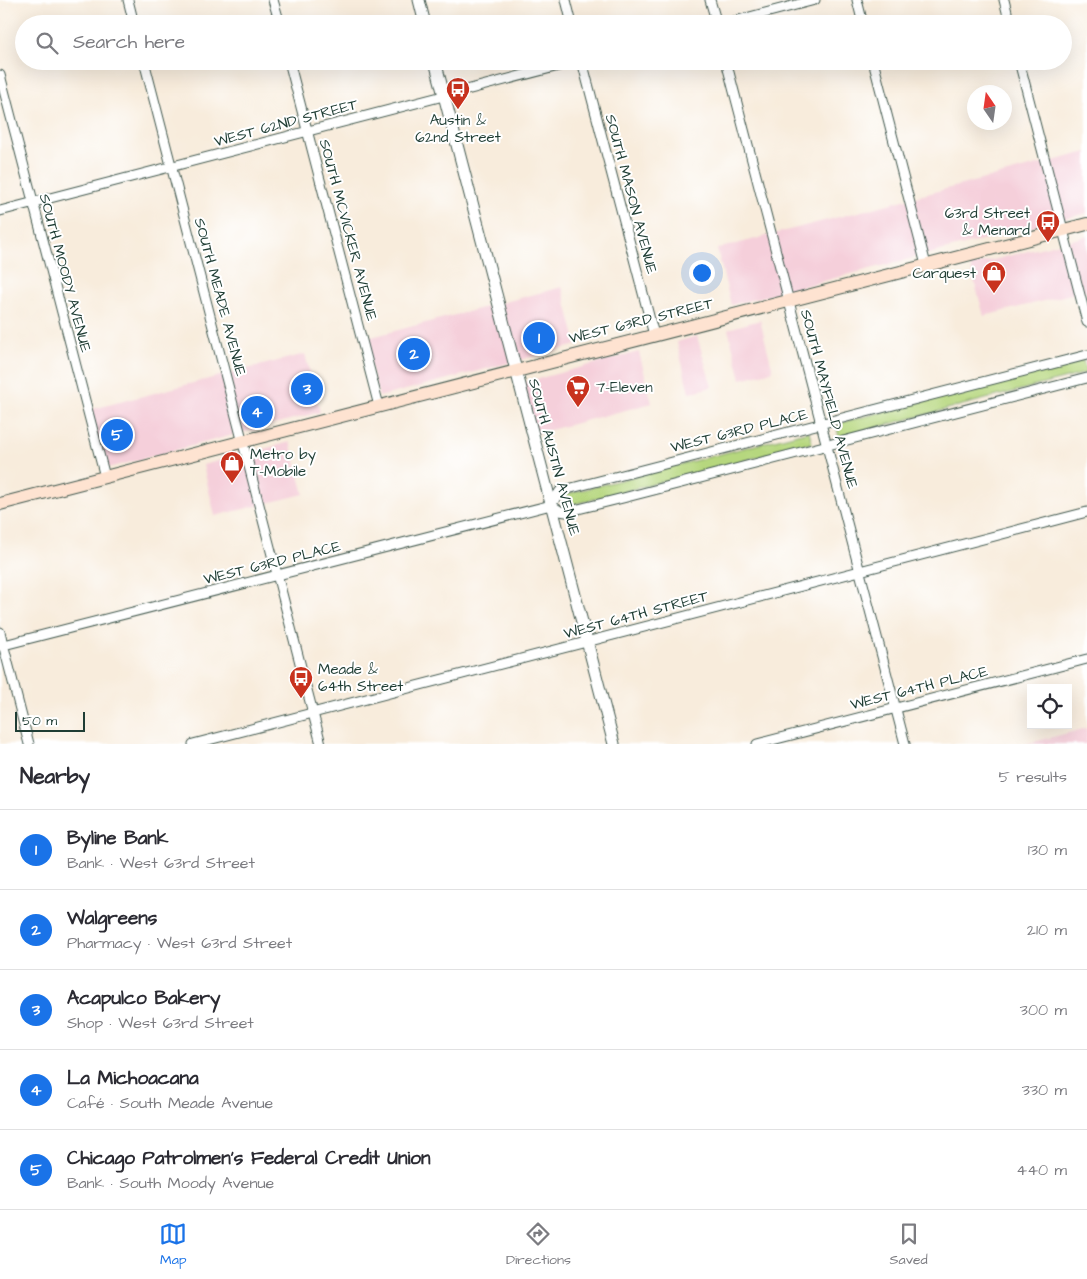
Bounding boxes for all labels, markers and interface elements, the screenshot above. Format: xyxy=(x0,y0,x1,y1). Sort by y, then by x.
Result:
search box xyxy=(15,15,1072,70)
icon: search xyxy=(33,29,61,57)
text: Search here xyxy=(73,29,185,56)
bus stop icon: Austin & 62nd Street xyxy=(445,76,471,110)
north arrow xyxy=(967,85,1012,130)
street label: WEST 62ND STREET xyxy=(212,94,361,152)
place label: Austin & 62nd Street xyxy=(415,110,501,148)
street label: SOUTH MASON AVENUE xyxy=(600,112,662,276)
street label: SOUTH MCVICKER AVENUE xyxy=(314,137,382,323)
street label: SOUTH MOODY AVENUE xyxy=(34,191,96,355)
place label: 63rd Street & Menard xyxy=(945,203,1030,241)
bus stop icon: 63rd Street & Menard xyxy=(1035,209,1061,243)
street label: SOUTH MEADE AVENUE xyxy=(189,216,251,378)
your location xyxy=(689,260,715,286)
shop icon: Carquest xyxy=(981,260,1007,294)
place label: Carquest xyxy=(912,263,976,284)
street label: WEST 63RD STREET xyxy=(567,293,716,349)
street label: SOUTH MAYFIELD AVENUE xyxy=(795,307,863,491)
pin: 1 xyxy=(523,319,555,357)
pin: 2 xyxy=(398,335,430,373)
pin: 3 xyxy=(291,370,323,408)
supermarket icon: 7-Eleven xyxy=(565,374,591,408)
street label: SOUTH AUSTIN AVENUE xyxy=(523,376,585,538)
place label: 7-Eleven xyxy=(596,377,653,398)
pin: 4 xyxy=(241,393,273,431)
street label: WEST 63RD PLACE xyxy=(668,404,810,458)
pin: 5 xyxy=(101,416,133,454)
place label: Metro by T-Mobile xyxy=(250,444,316,482)
shop icon: Metro by T-Mobile xyxy=(219,450,245,484)
street label: WEST 63RD PLACE xyxy=(201,536,343,590)
street label: WEST 64TH STREET xyxy=(561,585,711,644)
place label: Meade & 64th Street xyxy=(318,659,403,697)
street label: WEST 64TH PLACE xyxy=(848,661,990,715)
bus stop icon: Meade & 64th Street xyxy=(288,665,314,699)
map controls xyxy=(1027,684,1072,729)
button: locate xyxy=(1027,684,1072,729)
scale bar xyxy=(15,709,85,732)
text: 50 m xyxy=(22,711,57,731)
text: Nearby xyxy=(20,762,90,791)
text: 5 results xyxy=(999,766,1067,788)
text: Byline Bank xyxy=(67,825,169,852)
text: 1 xyxy=(35,839,37,861)
text: 130 m xyxy=(1028,839,1067,861)
text: Bank · West 63rd Street xyxy=(67,852,255,874)
text: Walgreens xyxy=(67,905,157,932)
text: 2 xyxy=(31,919,41,941)
text: 210 m xyxy=(1027,919,1067,941)
text: Pharmacy · West 63rd Street xyxy=(67,932,292,954)
text: Acapulco Bakery xyxy=(67,985,220,1012)
text: 3 xyxy=(32,999,40,1021)
text: 300 m xyxy=(1020,999,1067,1021)
text: Shop · West 63rd Street xyxy=(67,1012,254,1034)
text: La Michoacana xyxy=(67,1065,199,1092)
text: 4 xyxy=(31,1079,41,1101)
text: 330 m xyxy=(1022,1079,1067,1101)
text: Café · South Meade Avenue xyxy=(67,1092,273,1114)
text: Chicago Patrolmen's Federal Credit Union xyxy=(67,1145,431,1172)
text: 5 xyxy=(30,1159,42,1181)
text: 440 m xyxy=(1016,1159,1067,1181)
text: Bank · South Moody Avenue xyxy=(67,1172,274,1194)
tab: Map xyxy=(159,1220,187,1270)
tab: Directions xyxy=(506,1220,571,1270)
tab: Saved xyxy=(890,1220,928,1270)

